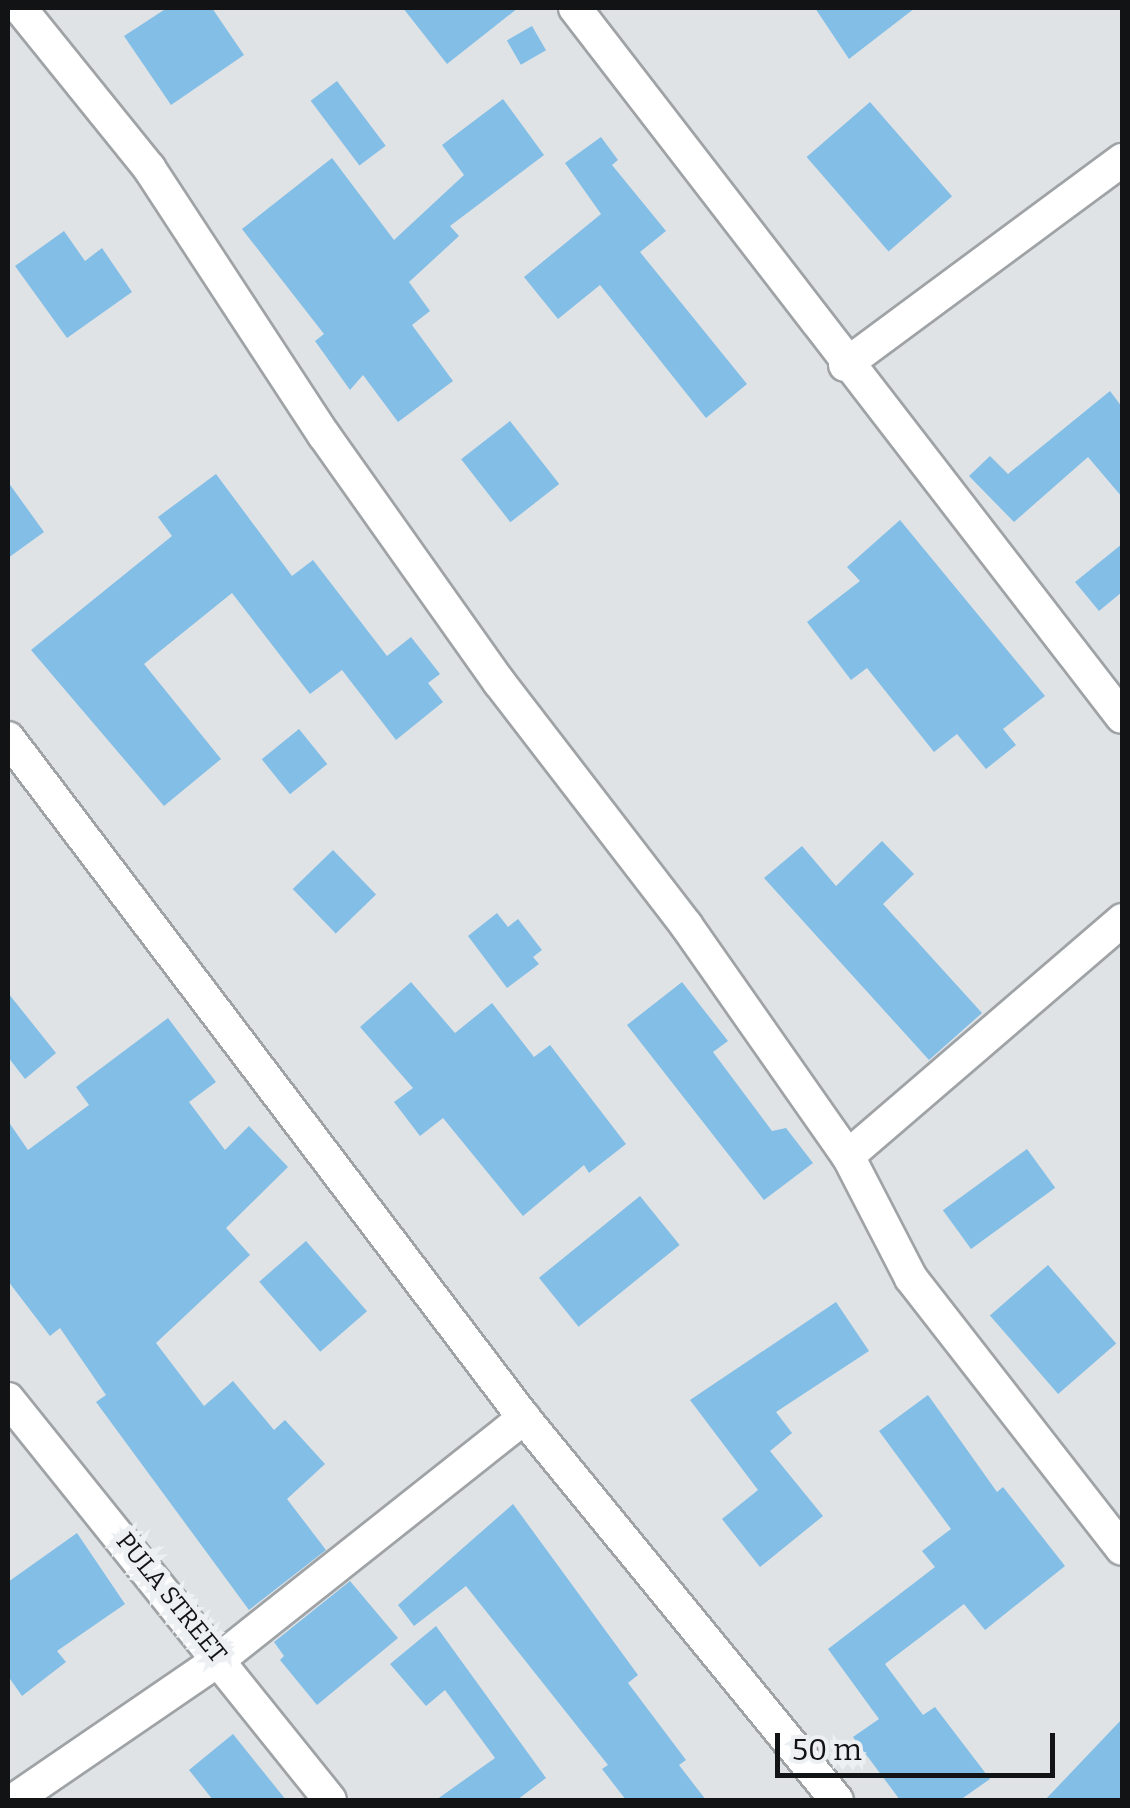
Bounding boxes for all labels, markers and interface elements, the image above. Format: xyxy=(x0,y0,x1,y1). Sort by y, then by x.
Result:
street label: PULA STREET xyxy=(109,1527,233,1669)
scale bar xyxy=(780,1713,1060,1775)
text: 50 m xyxy=(792,1732,862,1768)

